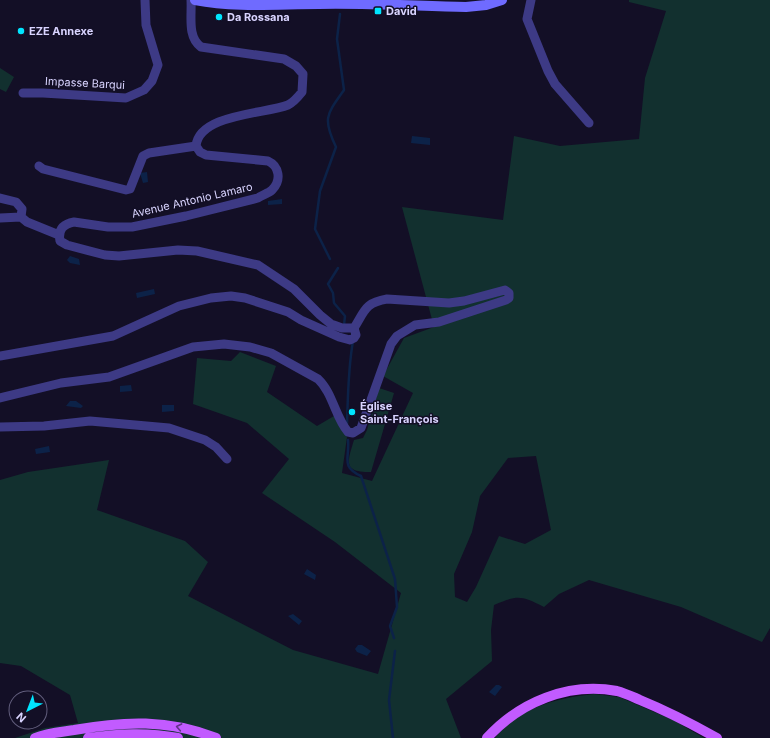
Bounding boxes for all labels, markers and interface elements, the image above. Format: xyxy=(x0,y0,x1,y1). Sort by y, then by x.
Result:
place label: David xyxy=(386,4,417,18)
marker: David xyxy=(373,6,383,16)
place label: Da Rossana xyxy=(227,10,290,24)
marker: Da Rossana xyxy=(214,12,224,22)
place label: EZE Annexe xyxy=(29,24,94,38)
marker: EZE Annexe xyxy=(16,26,26,36)
street label: Impasse Barqui xyxy=(45,74,125,92)
street label: Avenue Antonio Lamaro xyxy=(130,179,254,221)
place label: Église Saint-François xyxy=(360,399,439,426)
marker: Église Saint-François xyxy=(347,407,357,417)
north arrow xyxy=(8,690,48,730)
text: N xyxy=(14,709,29,725)
one-way arrow xyxy=(176,723,182,732)

